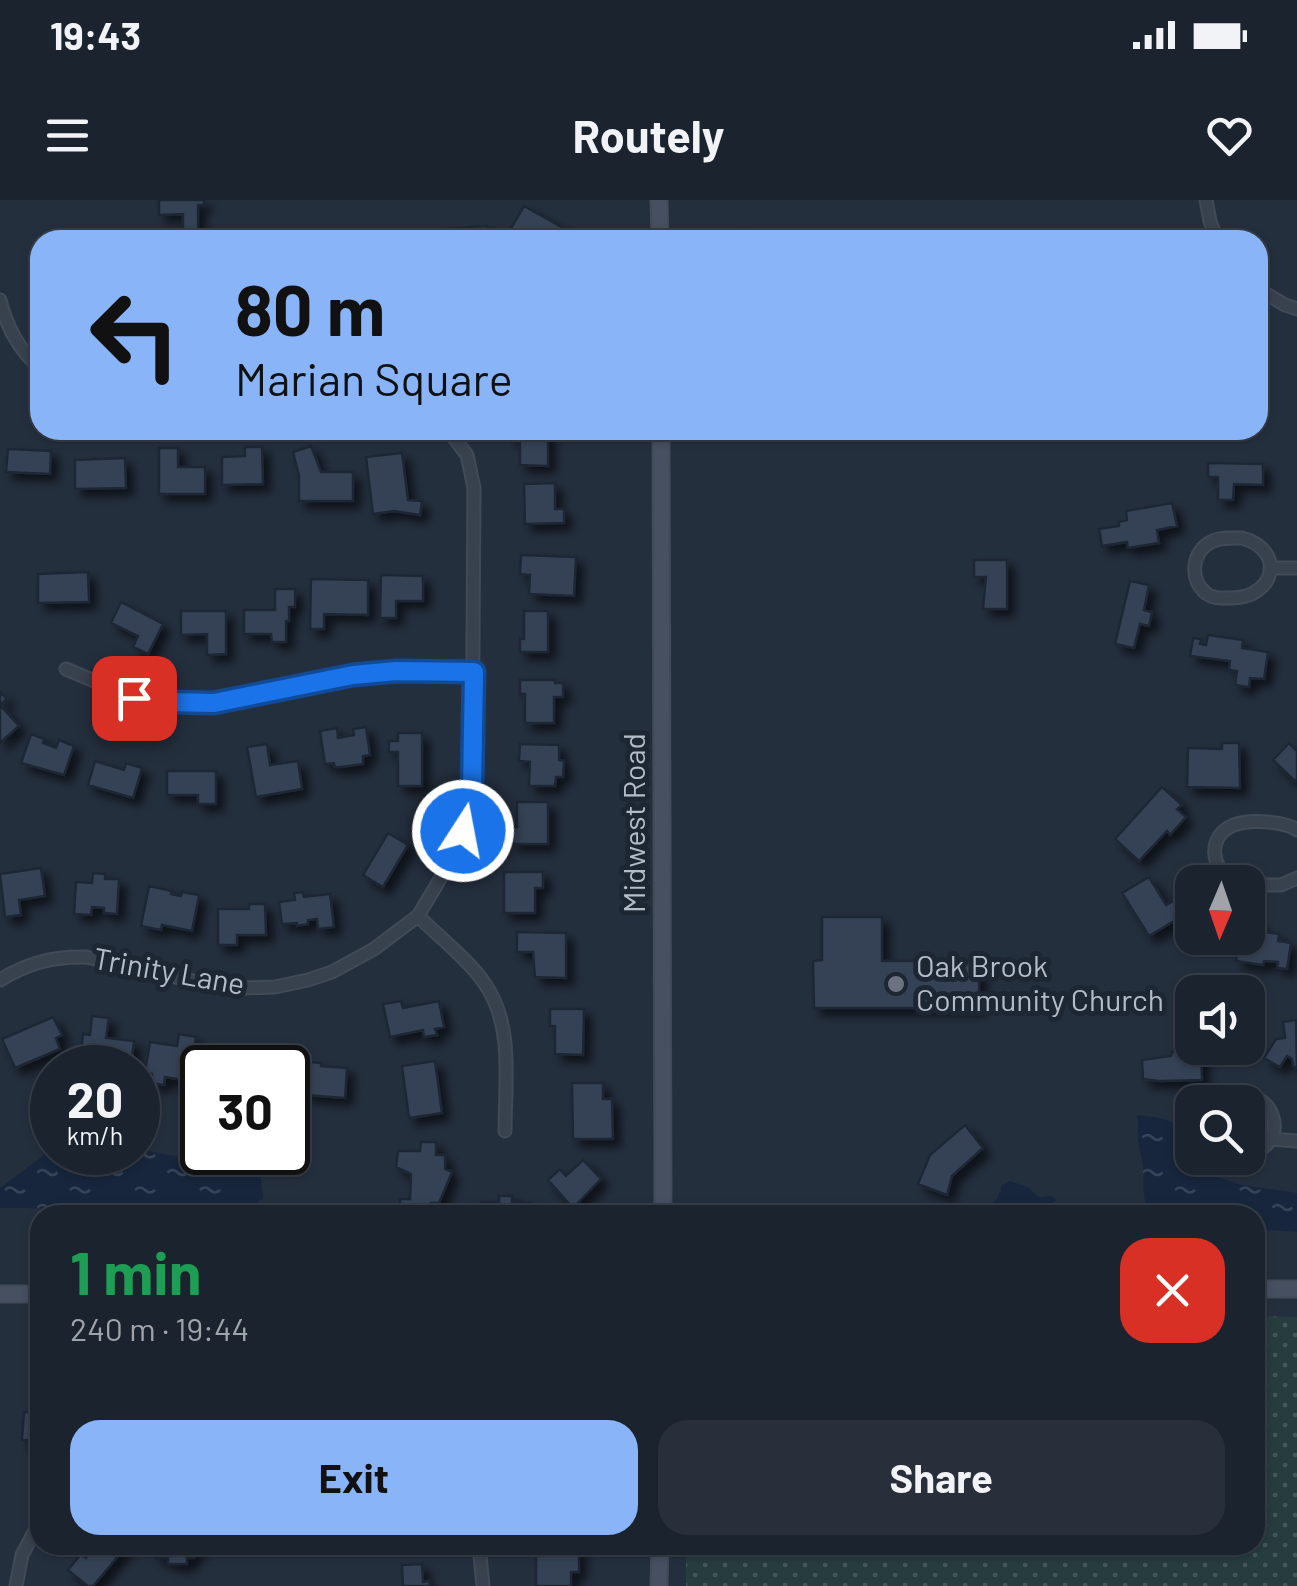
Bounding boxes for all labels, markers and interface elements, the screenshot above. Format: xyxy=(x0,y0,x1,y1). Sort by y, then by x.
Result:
text: 19:43 xyxy=(50,12,141,58)
icon: menu xyxy=(40,108,95,163)
text: Routely xyxy=(573,108,724,162)
icon: heart xyxy=(1202,108,1257,163)
text: 80 m xyxy=(235,266,385,350)
icon: left xyxy=(70,270,200,400)
text: Marian Square xyxy=(235,351,513,405)
pin xyxy=(92,656,177,741)
icon: arrive xyxy=(107,671,162,726)
street label: Midwest Road xyxy=(615,733,651,913)
position arrow xyxy=(411,779,515,883)
north arrow xyxy=(1175,865,1265,955)
map controls xyxy=(1175,865,1265,1175)
street label: Trinity Lane xyxy=(91,939,248,1001)
place label: Oak Brook Community Church xyxy=(916,947,1164,1017)
marker: Oak Brook Community Church xyxy=(885,973,907,995)
button: sound xyxy=(1175,975,1265,1065)
speed limit sign: 30 xyxy=(180,1045,310,1175)
text: 20 xyxy=(67,1068,123,1128)
button: search xyxy=(1175,1085,1265,1175)
text: km/h xyxy=(67,1120,123,1150)
text: 1 min xyxy=(70,1235,201,1307)
button: close xyxy=(1120,1238,1225,1343)
text: 240 m · 19:44 xyxy=(70,1309,249,1347)
button: Exit xyxy=(70,1420,638,1535)
button: Share xyxy=(658,1420,1225,1535)

